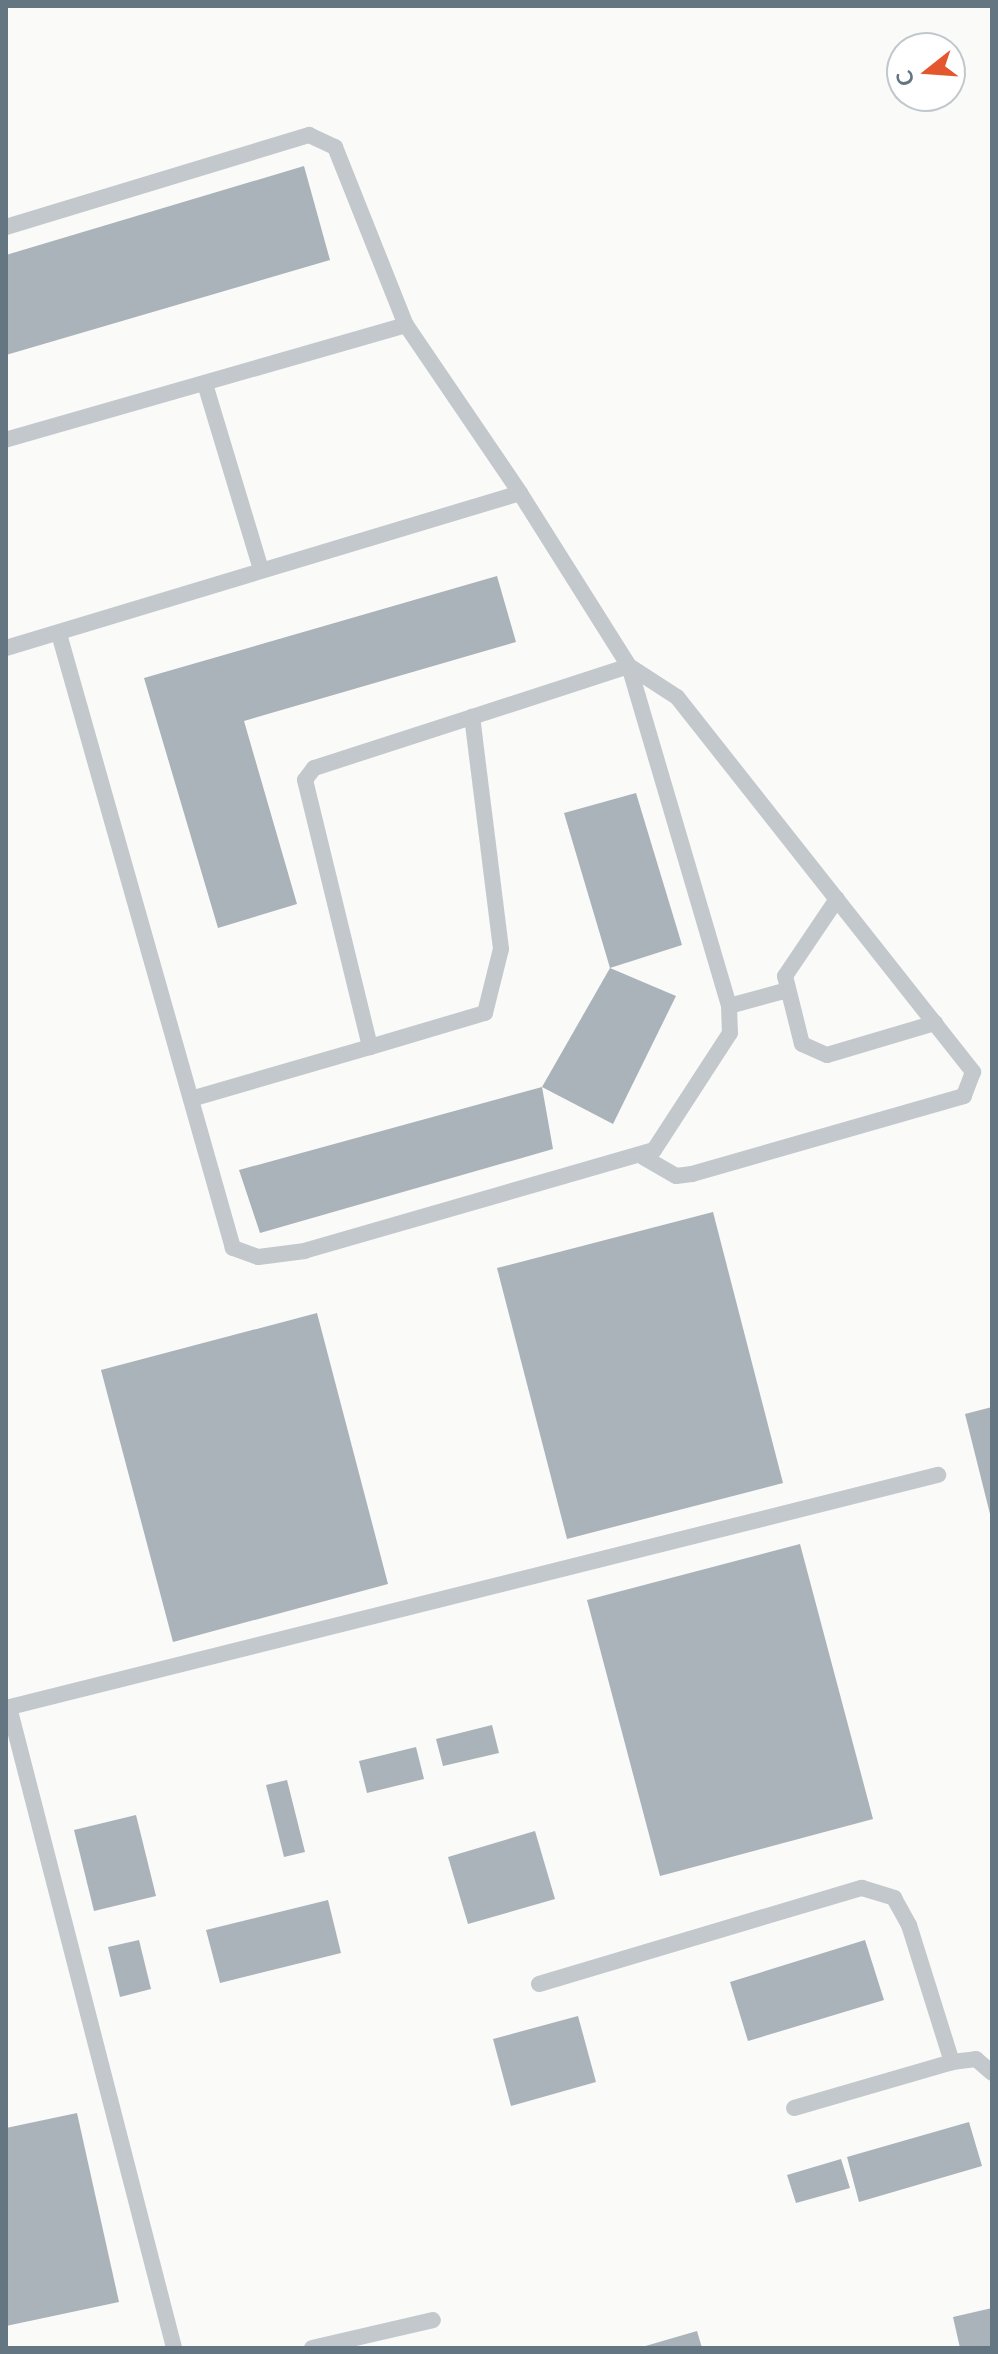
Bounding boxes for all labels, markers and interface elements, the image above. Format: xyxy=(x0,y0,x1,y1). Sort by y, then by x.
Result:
north arrow xyxy=(886,32,966,112)
text: С xyxy=(889,68,920,89)

